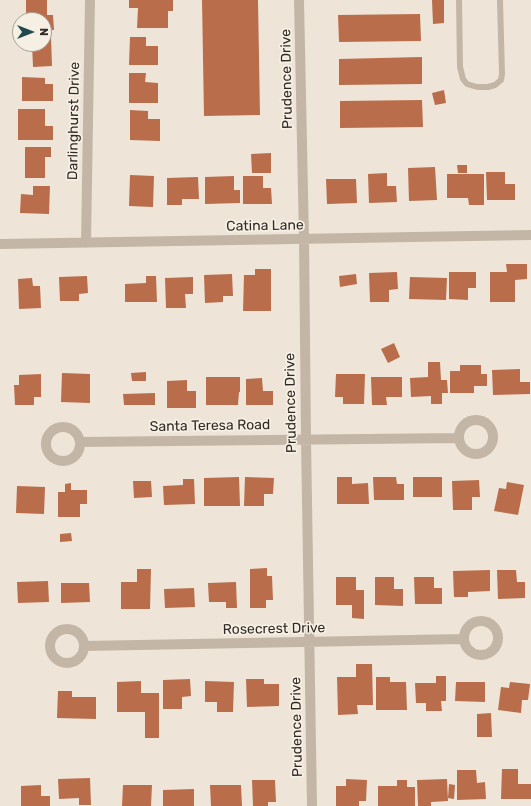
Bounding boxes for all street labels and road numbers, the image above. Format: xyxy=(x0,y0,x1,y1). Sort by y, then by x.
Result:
street label: Prudence Drive xyxy=(278,29,296,129)
street label: Darlinghurst Drive xyxy=(65,62,83,180)
street label: Catina Lane xyxy=(226,217,304,235)
street label: Prudence Drive xyxy=(282,353,300,453)
street label: Santa Teresa Road xyxy=(150,417,270,435)
street label: Rosecrest Drive xyxy=(223,620,325,638)
street label: Prudence Drive xyxy=(288,677,306,777)

